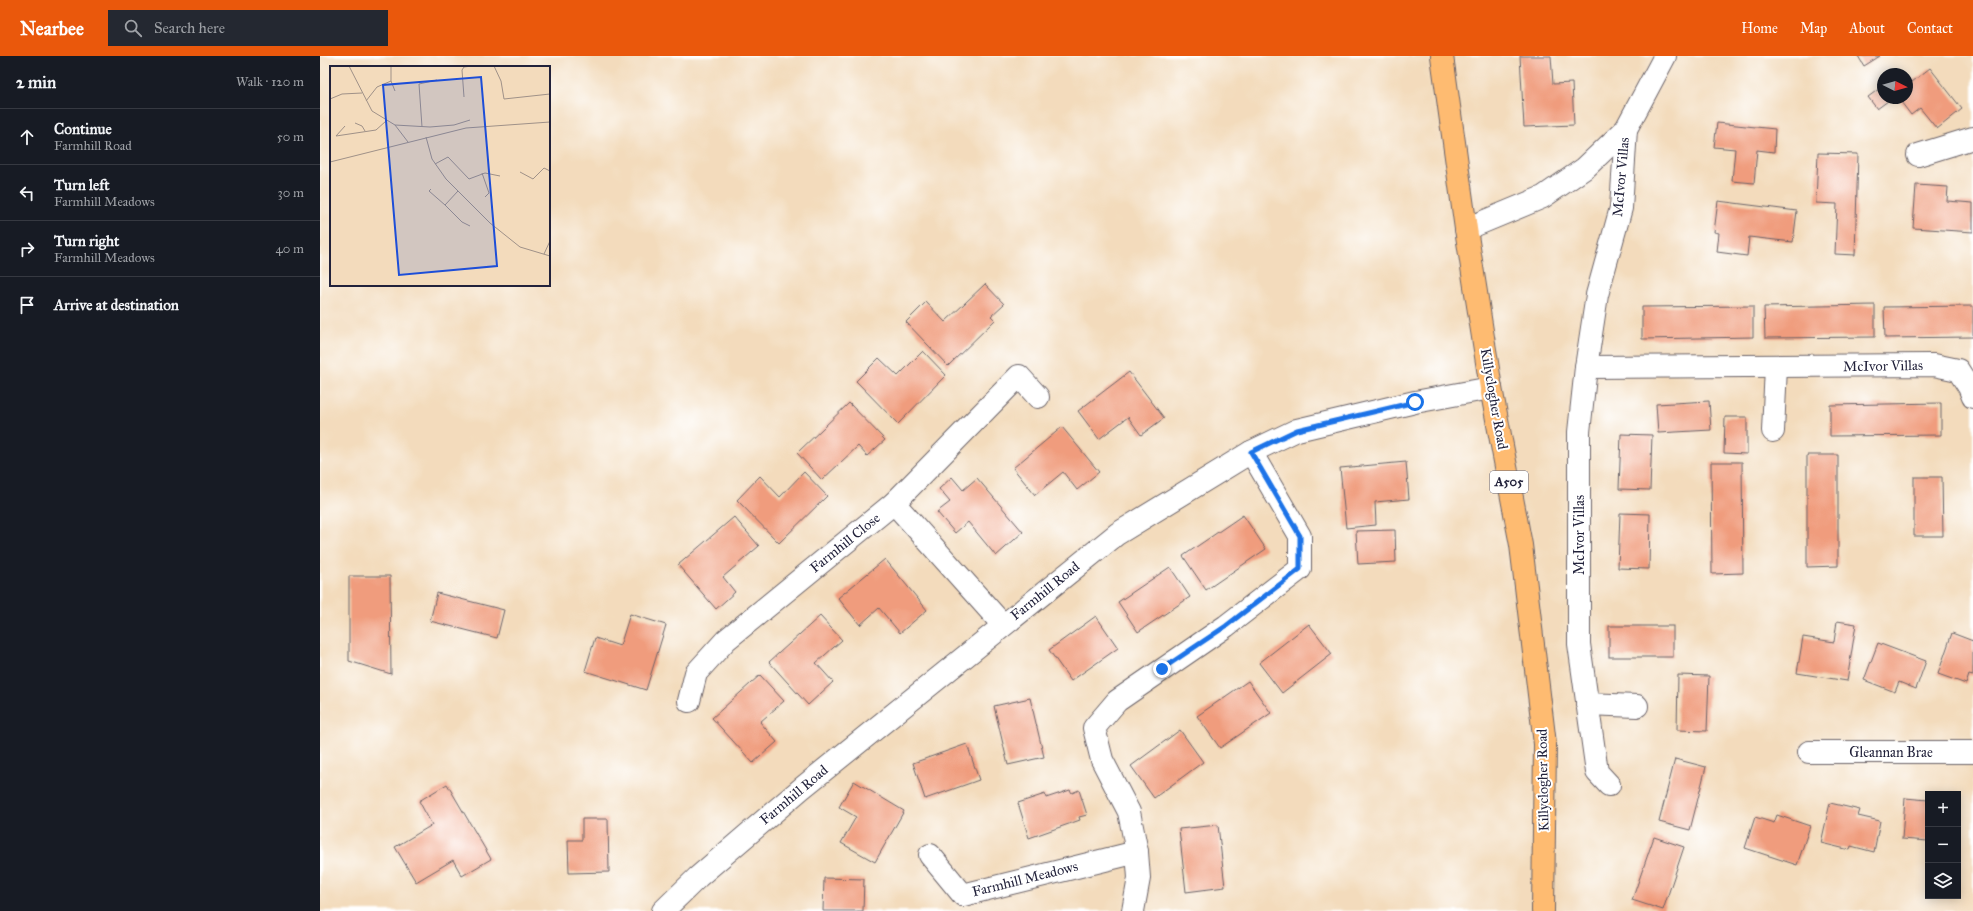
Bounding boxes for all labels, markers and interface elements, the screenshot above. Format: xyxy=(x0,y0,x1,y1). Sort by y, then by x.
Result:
search box xyxy=(108,10,388,46)
text: Nearbee xyxy=(20,17,84,40)
icon: search xyxy=(122,17,144,39)
text: Search here xyxy=(154,19,225,37)
text: Home xyxy=(1741,20,1778,37)
text: Map xyxy=(1800,20,1827,37)
text: About xyxy=(1849,20,1885,37)
text: Contact xyxy=(1907,20,1953,37)
inset map xyxy=(330,66,550,286)
north arrow xyxy=(1877,68,1913,104)
text: 2 min xyxy=(16,72,56,93)
text: Walk · 120 m xyxy=(236,74,304,90)
text: Continue xyxy=(54,120,112,138)
icon: ahead xyxy=(16,126,38,148)
text: 50 m xyxy=(277,129,304,145)
street label: McIvor Villas xyxy=(1609,136,1633,218)
text: Farmhill Road xyxy=(54,138,132,154)
text: Turn left xyxy=(54,176,110,194)
icon: left xyxy=(16,182,38,204)
text: 30 m xyxy=(278,185,304,201)
text: Farmhill Meadows xyxy=(54,194,155,210)
text: Turn right xyxy=(54,232,119,250)
icon: right xyxy=(16,238,38,260)
text: 40 m xyxy=(275,241,304,257)
text: Farmhill Meadows xyxy=(54,250,155,266)
icon: arrive xyxy=(16,294,38,316)
text: Arrive at destination xyxy=(54,296,179,314)
street label: Killyclogher Road xyxy=(1477,347,1511,451)
street label: McIvor Villas xyxy=(1843,357,1923,375)
route start xyxy=(1406,393,1424,411)
road number: A505 xyxy=(1490,471,1528,493)
street label: McIvor Villas xyxy=(1571,495,1588,575)
street label: Farmhill Close xyxy=(806,509,884,576)
street label: Farmhill Road xyxy=(1007,558,1083,624)
route end xyxy=(1153,660,1171,678)
street label: Killyclogher Road xyxy=(1534,729,1552,831)
street label: Gleannan Brae xyxy=(1849,744,1933,761)
street label: Farmhill Road xyxy=(756,762,832,828)
map controls xyxy=(1925,791,1961,899)
button: + xyxy=(1925,791,1961,827)
button: − xyxy=(1925,827,1961,863)
street label: Farmhill Meadows xyxy=(970,858,1080,900)
button: layers xyxy=(1925,863,1961,899)

